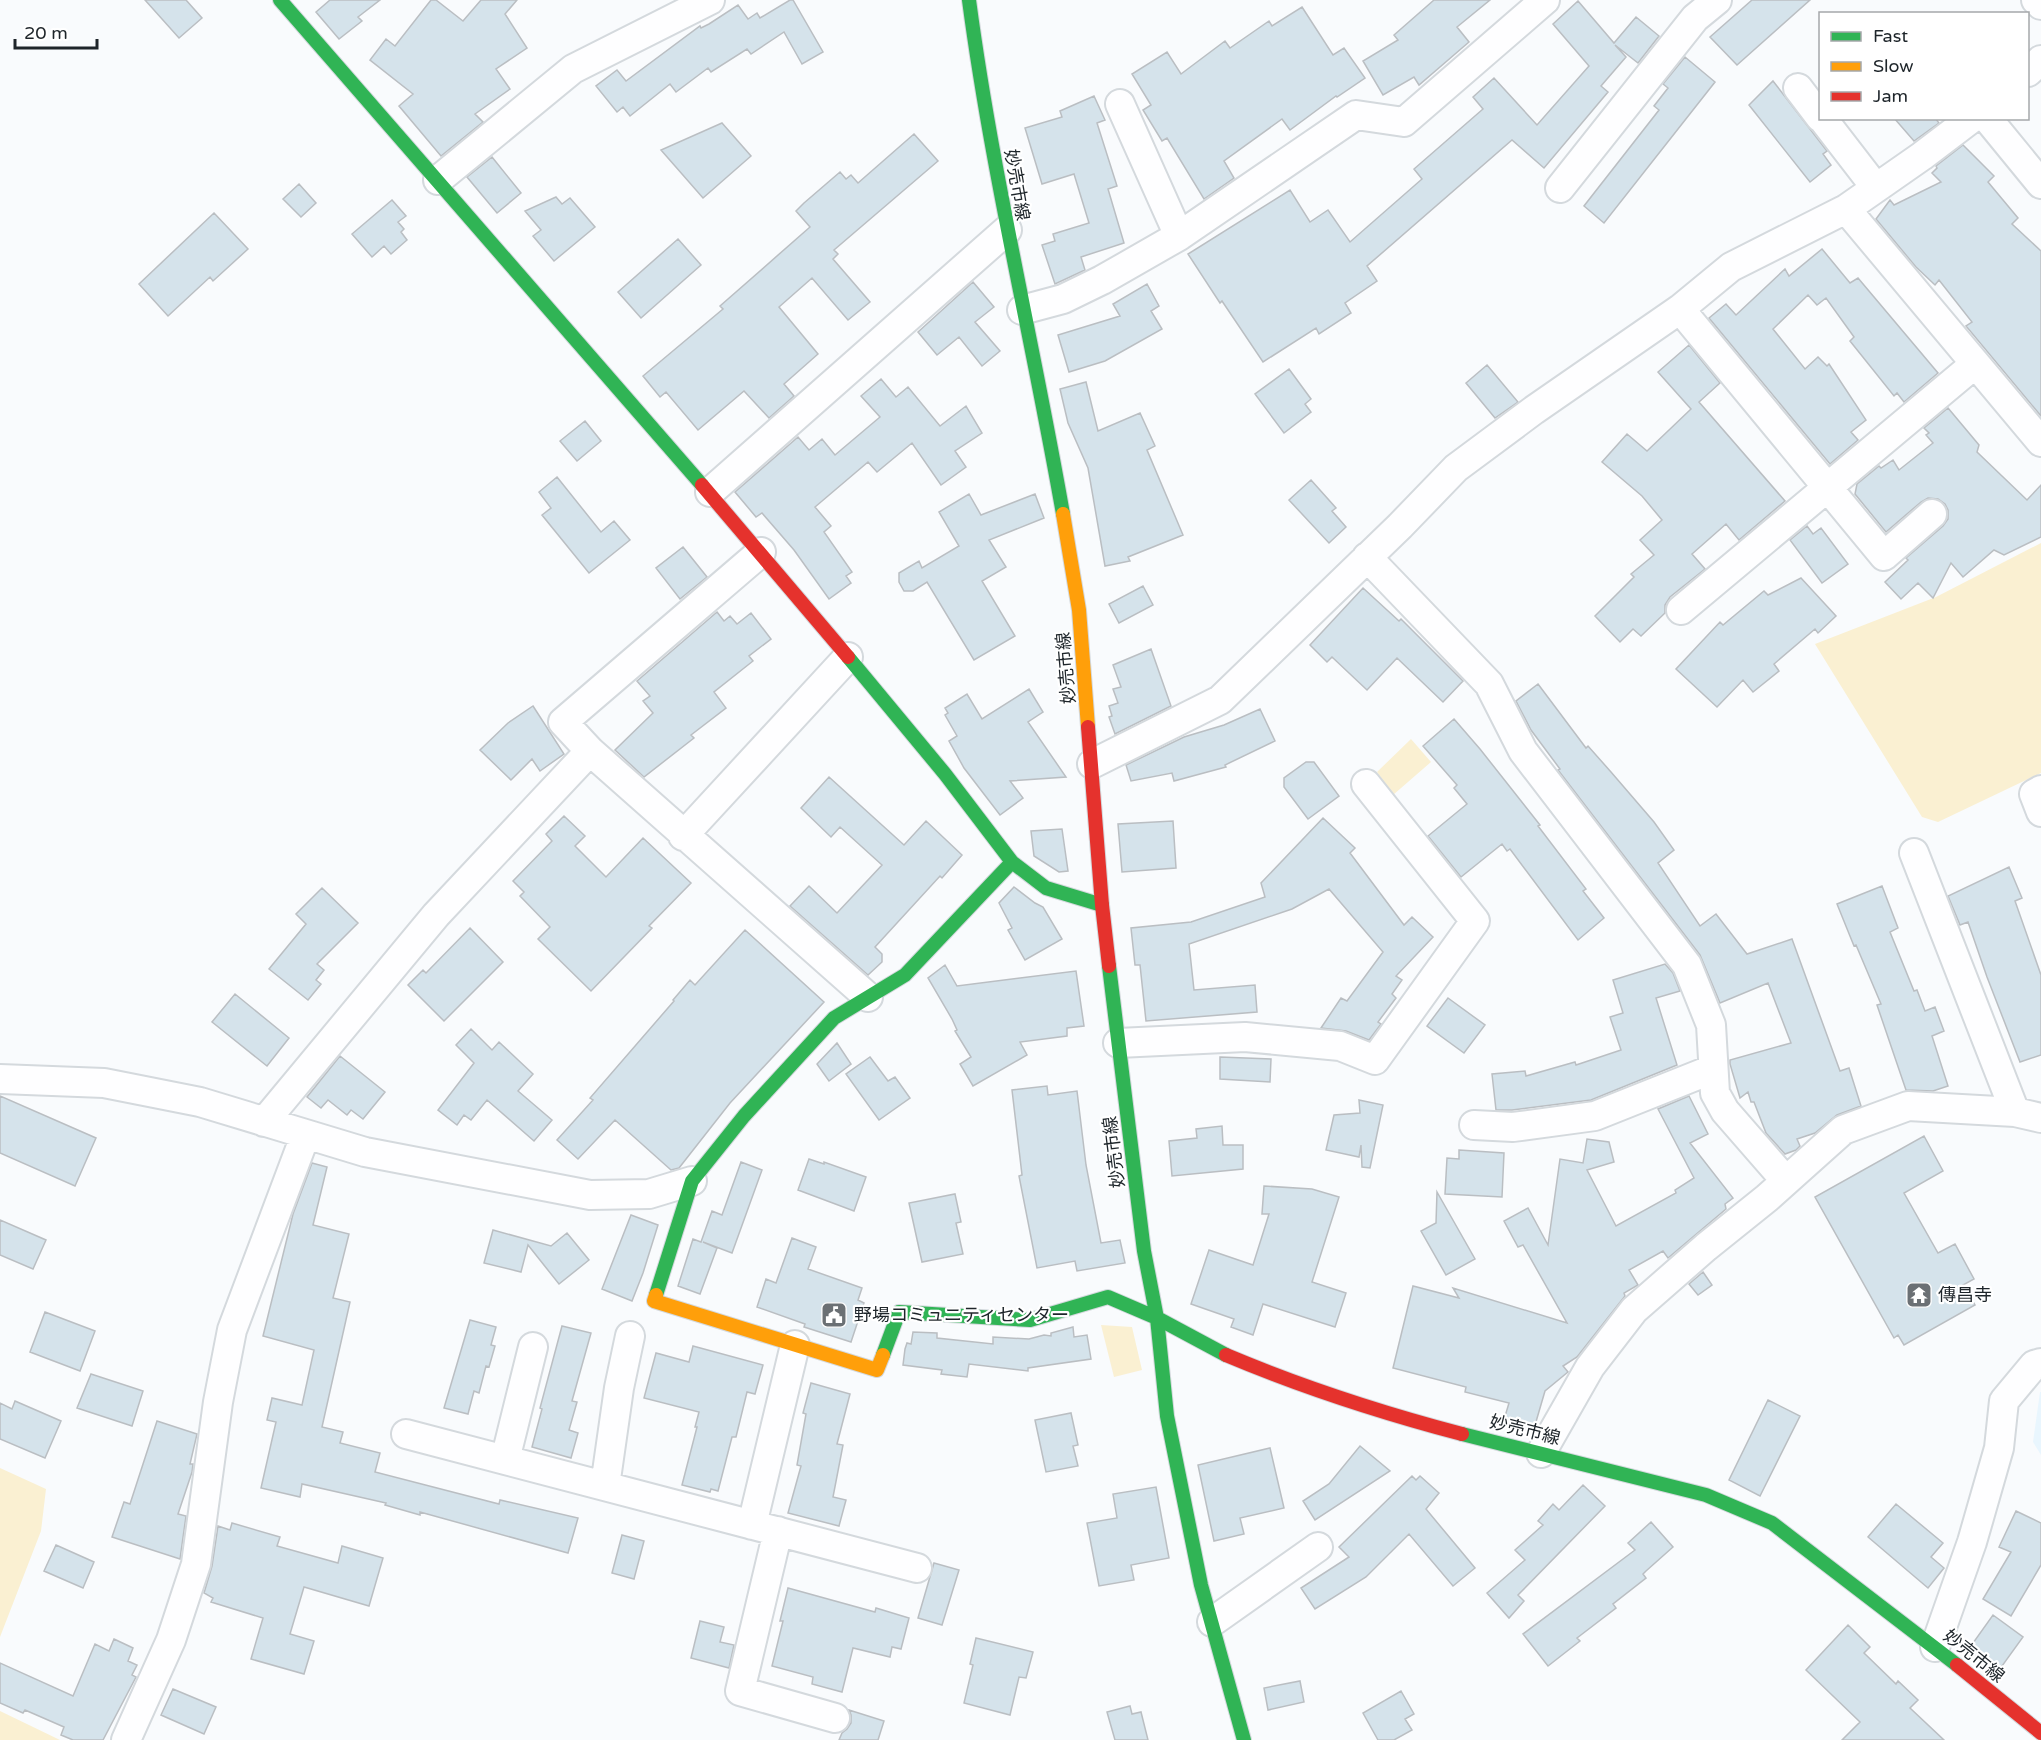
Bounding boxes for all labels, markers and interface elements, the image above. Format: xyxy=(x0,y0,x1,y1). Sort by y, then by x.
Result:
scale bar xyxy=(15,12,98,50)
legend xyxy=(1819,12,2029,120)
text: 20 m xyxy=(24,22,68,44)
text: Fast xyxy=(1873,25,1908,47)
text: Slow xyxy=(1873,55,1914,77)
text: Jam xyxy=(1873,85,1908,107)
street label: 妙売市線 xyxy=(1000,148,1034,222)
street label: 妙売市線 xyxy=(1052,631,1080,705)
street label: 妙売市線 xyxy=(1099,1115,1129,1189)
temple icon: 傳昌寺 xyxy=(1904,1280,1934,1310)
place label: 傳昌寺 xyxy=(1938,1284,1992,1306)
public building icon: 野場コミュニティセンター xyxy=(819,1300,849,1330)
place label: 野場コミュニティセンター xyxy=(854,1304,1069,1326)
street label: 妙売市線 xyxy=(1487,1411,1563,1449)
street label: 妙売市線 xyxy=(1939,1625,2009,1687)

